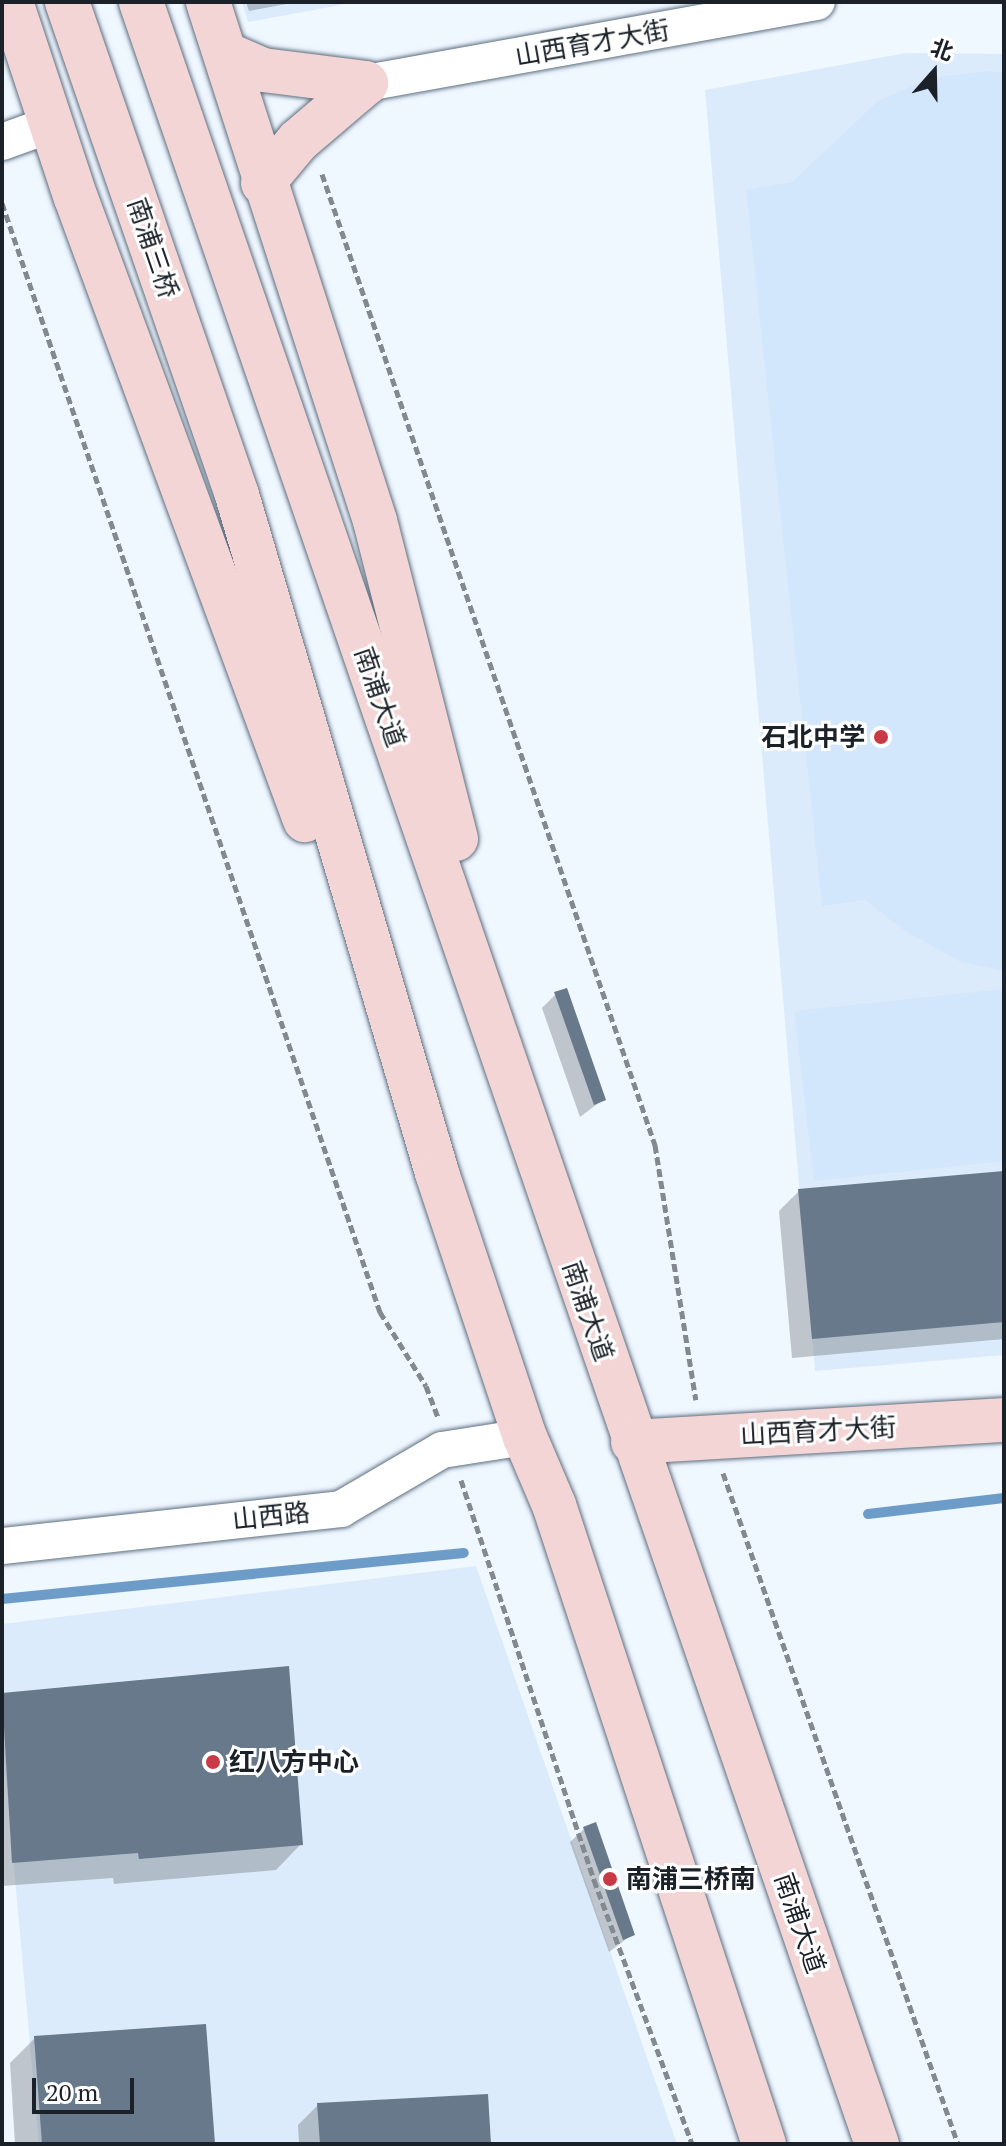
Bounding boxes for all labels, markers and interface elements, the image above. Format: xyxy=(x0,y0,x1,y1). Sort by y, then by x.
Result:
street label: 山西育才大街 xyxy=(512,14,672,72)
north arrow xyxy=(894,32,974,112)
text: 北 xyxy=(927,32,958,66)
street label: 南浦三桥 xyxy=(121,194,185,302)
street label: 南浦大道 xyxy=(348,643,412,751)
place label: 石北中学 xyxy=(761,721,865,753)
marker: 石北中学 xyxy=(872,728,890,746)
street label: 南浦大道 xyxy=(556,1257,620,1365)
street label: 山西育才大街 xyxy=(739,1411,897,1451)
street label: 山西路 xyxy=(231,1496,311,1536)
place label: 红八方中心 xyxy=(229,1746,359,1778)
marker: 红八方中心 xyxy=(204,1753,222,1771)
place label: 南浦三桥南 xyxy=(626,1863,756,1895)
street label: 南浦大道 xyxy=(768,1869,832,1977)
marker: 南浦三桥南 xyxy=(601,1870,619,1888)
scale bar xyxy=(36,2062,138,2112)
text: 20 m xyxy=(46,2076,98,2108)

